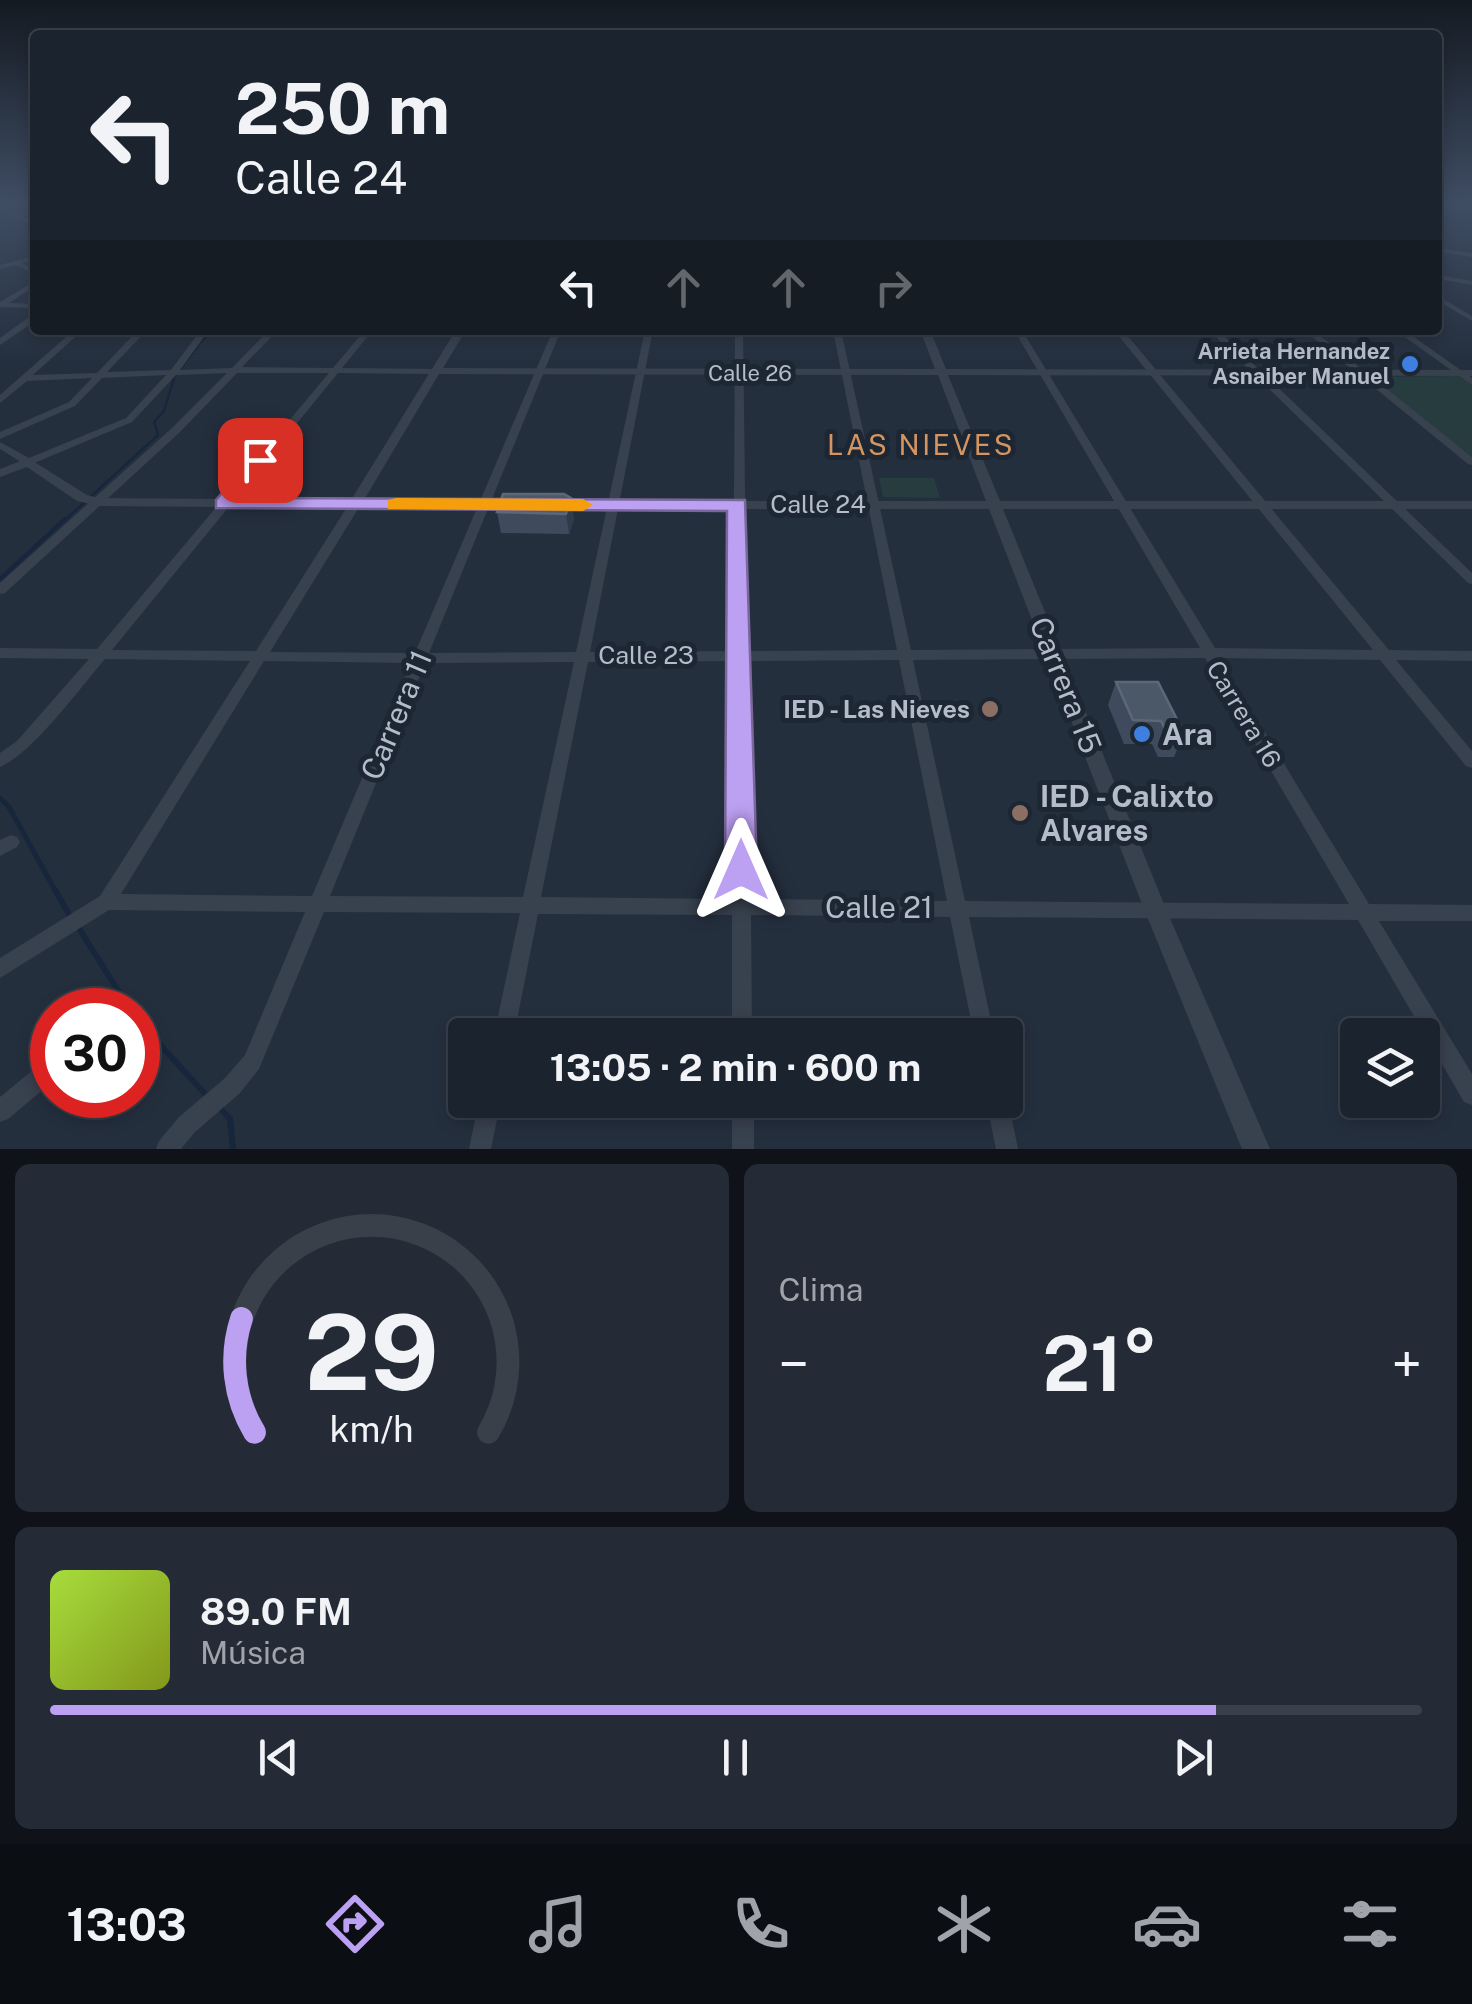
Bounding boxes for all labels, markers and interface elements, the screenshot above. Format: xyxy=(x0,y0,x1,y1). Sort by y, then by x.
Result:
text: 250 m xyxy=(235,67,450,150)
icon: left xyxy=(70,70,200,200)
text: Calle 24 xyxy=(235,151,407,204)
icon: left xyxy=(551,260,606,315)
icon: ahead xyxy=(656,260,711,315)
icon: ahead xyxy=(761,260,816,315)
icon: right xyxy=(866,260,921,315)
place label: Arrieta Hernandez Asnaiber Manuel xyxy=(1198,338,1390,389)
marker: Arrieta Hernandez Asnaiber Manuel xyxy=(1399,353,1421,375)
street label: Calle 26 xyxy=(708,360,792,386)
pin xyxy=(218,418,303,503)
district label: LAS NIEVES xyxy=(827,428,1015,461)
icon: arrive xyxy=(233,433,288,488)
street label: Calle 24 xyxy=(770,489,866,519)
street label: Carrera 15 xyxy=(1022,612,1110,758)
street label: Calle 23 xyxy=(598,640,694,670)
street label: Carrera 11 xyxy=(353,645,439,785)
street label: Carrera 16 xyxy=(1200,655,1288,773)
place label: IED - Las Nieves xyxy=(783,694,970,724)
marker: IED - Las Nieves xyxy=(979,698,1001,720)
place label: Ara xyxy=(1162,716,1213,752)
marker: Ara xyxy=(1131,723,1153,745)
place label: IED - Calixto Alvares xyxy=(1040,778,1214,848)
marker: IED - Calixto Alvares xyxy=(1009,802,1031,824)
position arrow xyxy=(689,818,793,922)
street label: Calle 21 xyxy=(825,889,933,925)
speed limit sign: 30 xyxy=(30,988,160,1118)
map controls xyxy=(1340,1018,1440,1118)
button: layers xyxy=(1340,1018,1440,1118)
text: 13:05 · 2 min · 600 m xyxy=(550,1045,921,1090)
text: Clima xyxy=(779,1271,864,1308)
text: 29 xyxy=(304,1291,439,1413)
text: 21° xyxy=(1043,1320,1158,1408)
text: − xyxy=(779,1332,809,1396)
text: + xyxy=(1392,1332,1422,1396)
text: km/h xyxy=(330,1408,414,1450)
text: 89.0 FM xyxy=(200,1589,352,1634)
text: Música xyxy=(200,1634,306,1671)
icon: previous xyxy=(251,1730,306,1785)
icon: pause xyxy=(708,1730,763,1785)
icon: next xyxy=(1166,1730,1221,1785)
icon: directions xyxy=(320,1889,390,1959)
icon: music xyxy=(523,1889,593,1959)
icon: phone xyxy=(726,1889,796,1959)
icon: climate xyxy=(929,1889,999,1959)
icon: car xyxy=(1132,1889,1202,1959)
icon: filters xyxy=(1335,1889,1405,1959)
text: 13:03 xyxy=(67,1898,187,1951)

